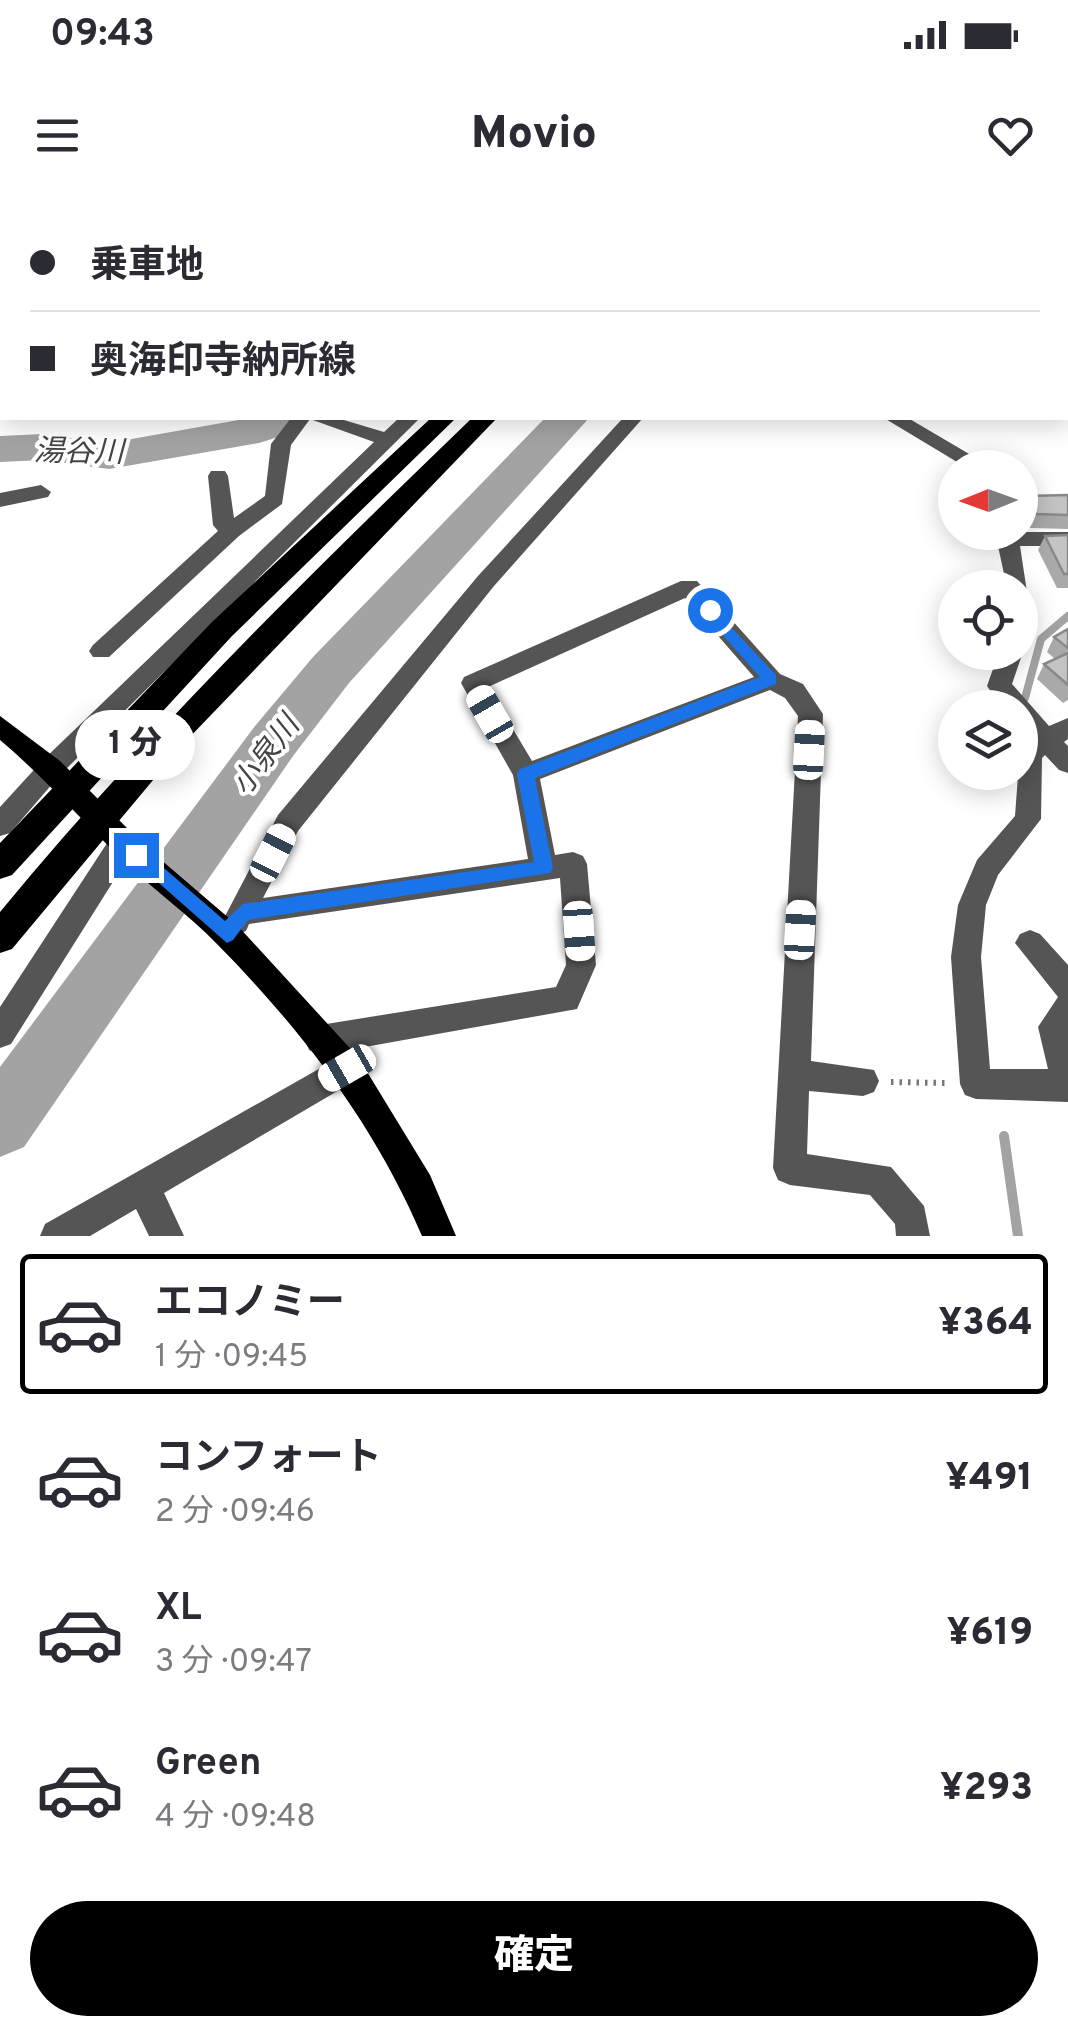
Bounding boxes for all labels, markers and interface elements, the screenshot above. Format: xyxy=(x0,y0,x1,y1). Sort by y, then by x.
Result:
text: 09:43 xyxy=(50,11,155,60)
text: Movio xyxy=(471,107,597,164)
icon: menu xyxy=(30,108,85,163)
icon: heart xyxy=(983,108,1038,163)
text: 乗車地 xyxy=(90,243,204,292)
text: 奥海印寺納所線 xyxy=(90,339,356,388)
water label: 湯谷川 xyxy=(34,434,127,473)
north arrow xyxy=(938,450,1038,550)
map controls xyxy=(938,450,1038,790)
button: locate xyxy=(938,570,1038,670)
route start xyxy=(688,588,733,633)
car xyxy=(462,681,518,747)
button: layers xyxy=(938,690,1038,790)
water label: 小泉川 xyxy=(225,707,311,804)
callout: 1 分 xyxy=(76,710,196,780)
car xyxy=(792,719,826,781)
text: 1 分 xyxy=(108,725,162,765)
car xyxy=(246,819,300,887)
route end xyxy=(114,833,159,878)
car xyxy=(783,899,817,961)
car xyxy=(562,900,596,962)
car xyxy=(314,1040,380,1096)
icon: car xyxy=(35,1279,125,1369)
text: エコノミー xyxy=(155,1280,345,1329)
text: ¥364 xyxy=(938,1300,1033,1349)
text: 1 分 · 09:45 xyxy=(155,1338,308,1378)
icon: car xyxy=(35,1434,125,1524)
text: コンフォート xyxy=(155,1435,382,1484)
text: ¥491 xyxy=(945,1455,1033,1504)
text: 2 分 · 09:46 xyxy=(155,1493,315,1533)
text: XL xyxy=(155,1585,202,1634)
icon: car xyxy=(35,1589,125,1679)
text: ¥619 xyxy=(947,1610,1033,1659)
text: 3 分 · 09:47 xyxy=(155,1643,312,1683)
text: Green xyxy=(155,1740,261,1789)
icon: car xyxy=(35,1744,125,1834)
text: ¥293 xyxy=(940,1765,1033,1814)
text: 4 分 · 09:48 xyxy=(155,1798,316,1838)
button: 確定 xyxy=(30,1901,1038,2016)

